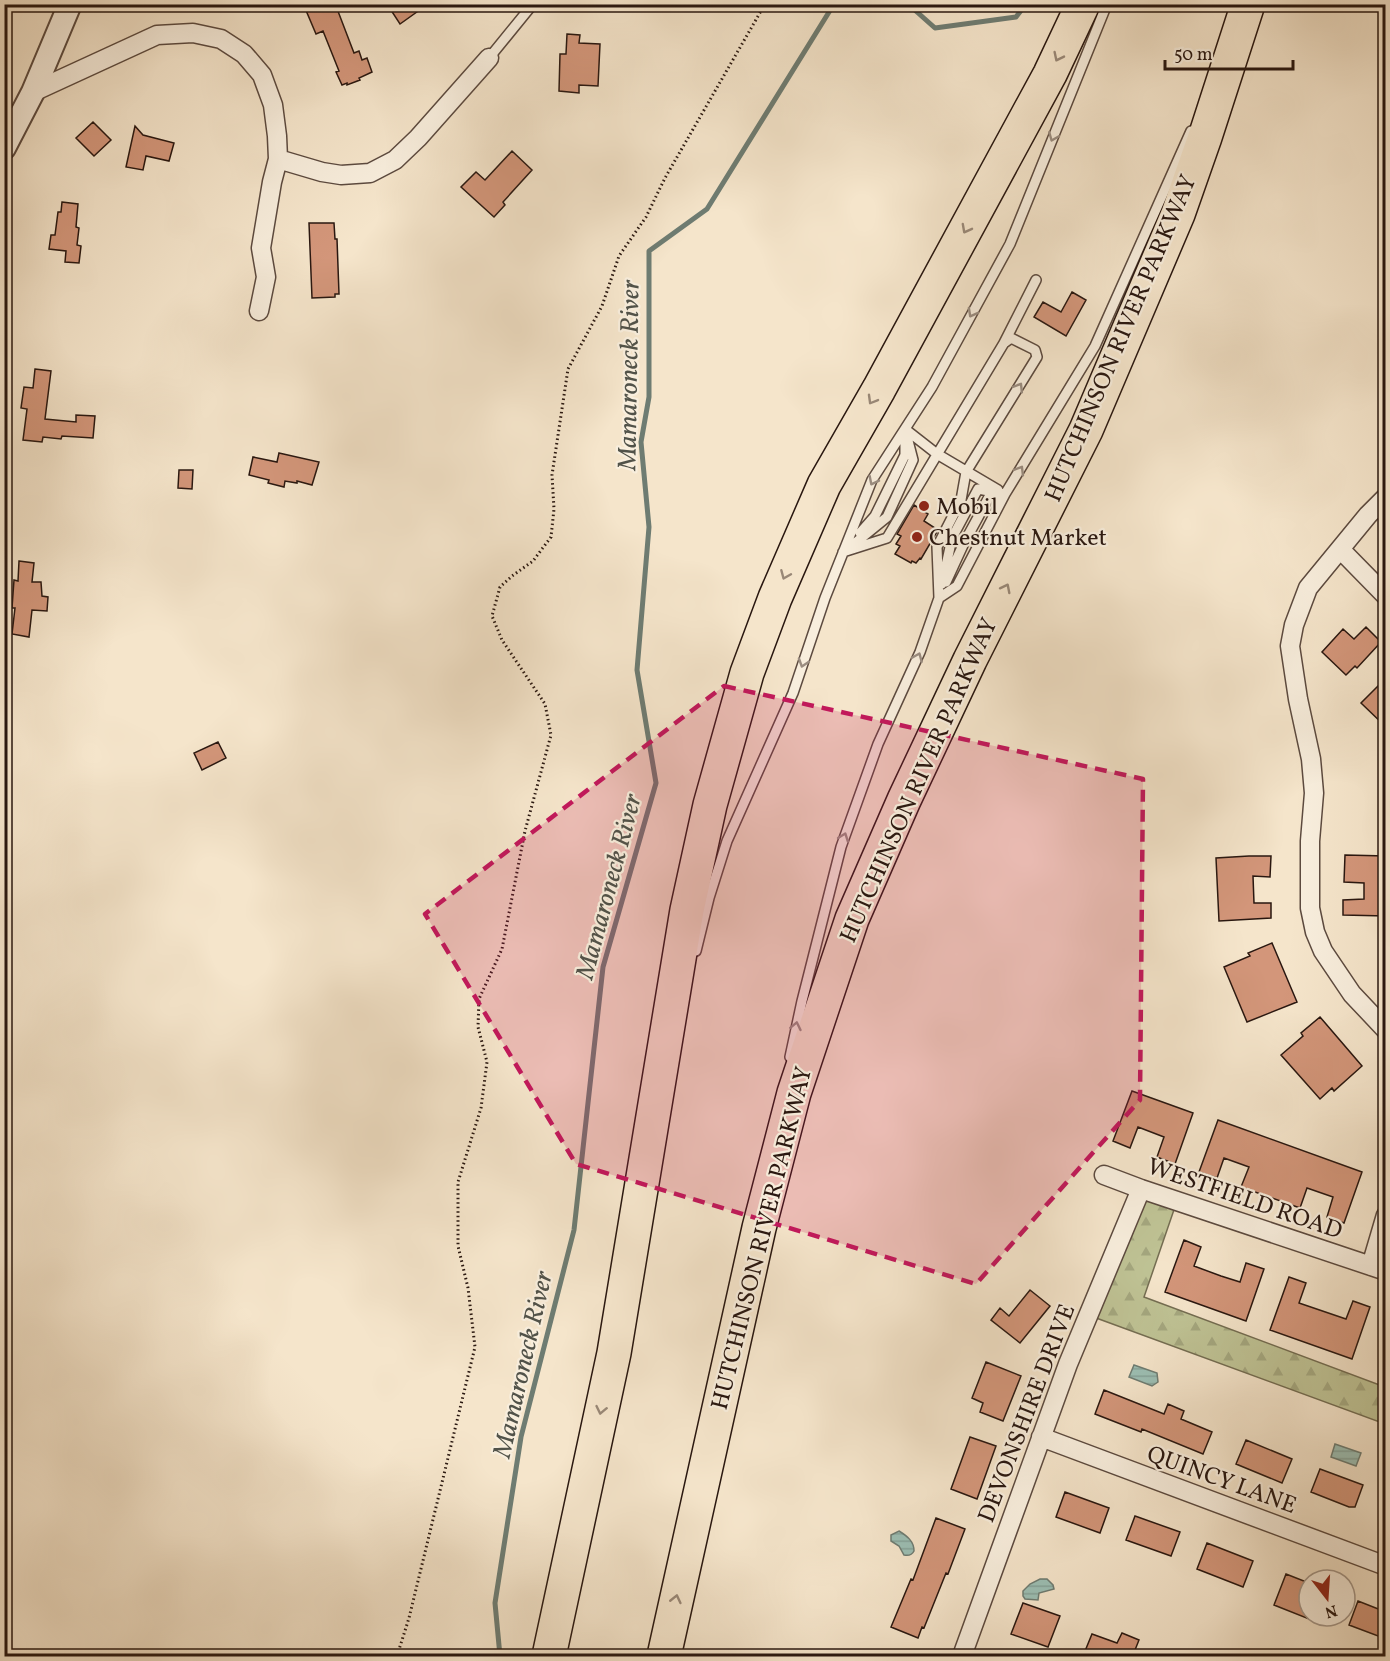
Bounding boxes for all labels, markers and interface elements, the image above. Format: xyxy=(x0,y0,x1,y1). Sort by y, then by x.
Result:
scale bar xyxy=(1165,33,1292,71)
text: 50 m xyxy=(1174,43,1213,68)
one-way arrow xyxy=(1053,51,1065,62)
one-way arrow xyxy=(1048,130,1060,141)
street label: HUTCHINSON RIVER PARKWAY xyxy=(1037,170,1206,508)
one-way arrow xyxy=(962,223,973,233)
water label: Mamaroneck River xyxy=(610,279,650,472)
one-way arrow xyxy=(968,307,979,318)
one-way arrow xyxy=(1011,383,1023,393)
one-way arrow xyxy=(868,394,880,405)
one-way arrow xyxy=(1013,466,1024,476)
one-way arrow xyxy=(868,475,880,486)
place label: Mobil xyxy=(936,491,998,525)
marker: Mobil xyxy=(917,499,931,513)
place label: Chestnut Market xyxy=(929,522,1107,556)
marker: Chestnut Market xyxy=(910,530,924,544)
one-way arrow xyxy=(780,568,792,579)
one-way arrow xyxy=(999,583,1011,594)
street label: HUTCHINSON RIVER PARKWAY xyxy=(833,613,1007,949)
one-way arrow xyxy=(911,652,923,663)
one-way arrow xyxy=(798,657,811,668)
water label: Mamaroneck River xyxy=(568,790,652,984)
one-way arrow xyxy=(837,832,850,843)
one-way arrow xyxy=(789,1021,802,1031)
street label: HUTCHINSON RIVER PARKWAY xyxy=(704,1063,822,1414)
street label: WESTFIELD ROAD xyxy=(1142,1151,1346,1249)
water label: Mamaroneck River xyxy=(485,1267,563,1462)
street label: DEVONSHIRE DRIVE xyxy=(970,1300,1085,1528)
one-way arrow xyxy=(595,1404,608,1414)
street label: QUINCY LANE xyxy=(1142,1438,1301,1524)
north arrow xyxy=(1297,1568,1357,1628)
one-way arrow xyxy=(669,1595,682,1605)
text: N xyxy=(1322,1598,1340,1623)

